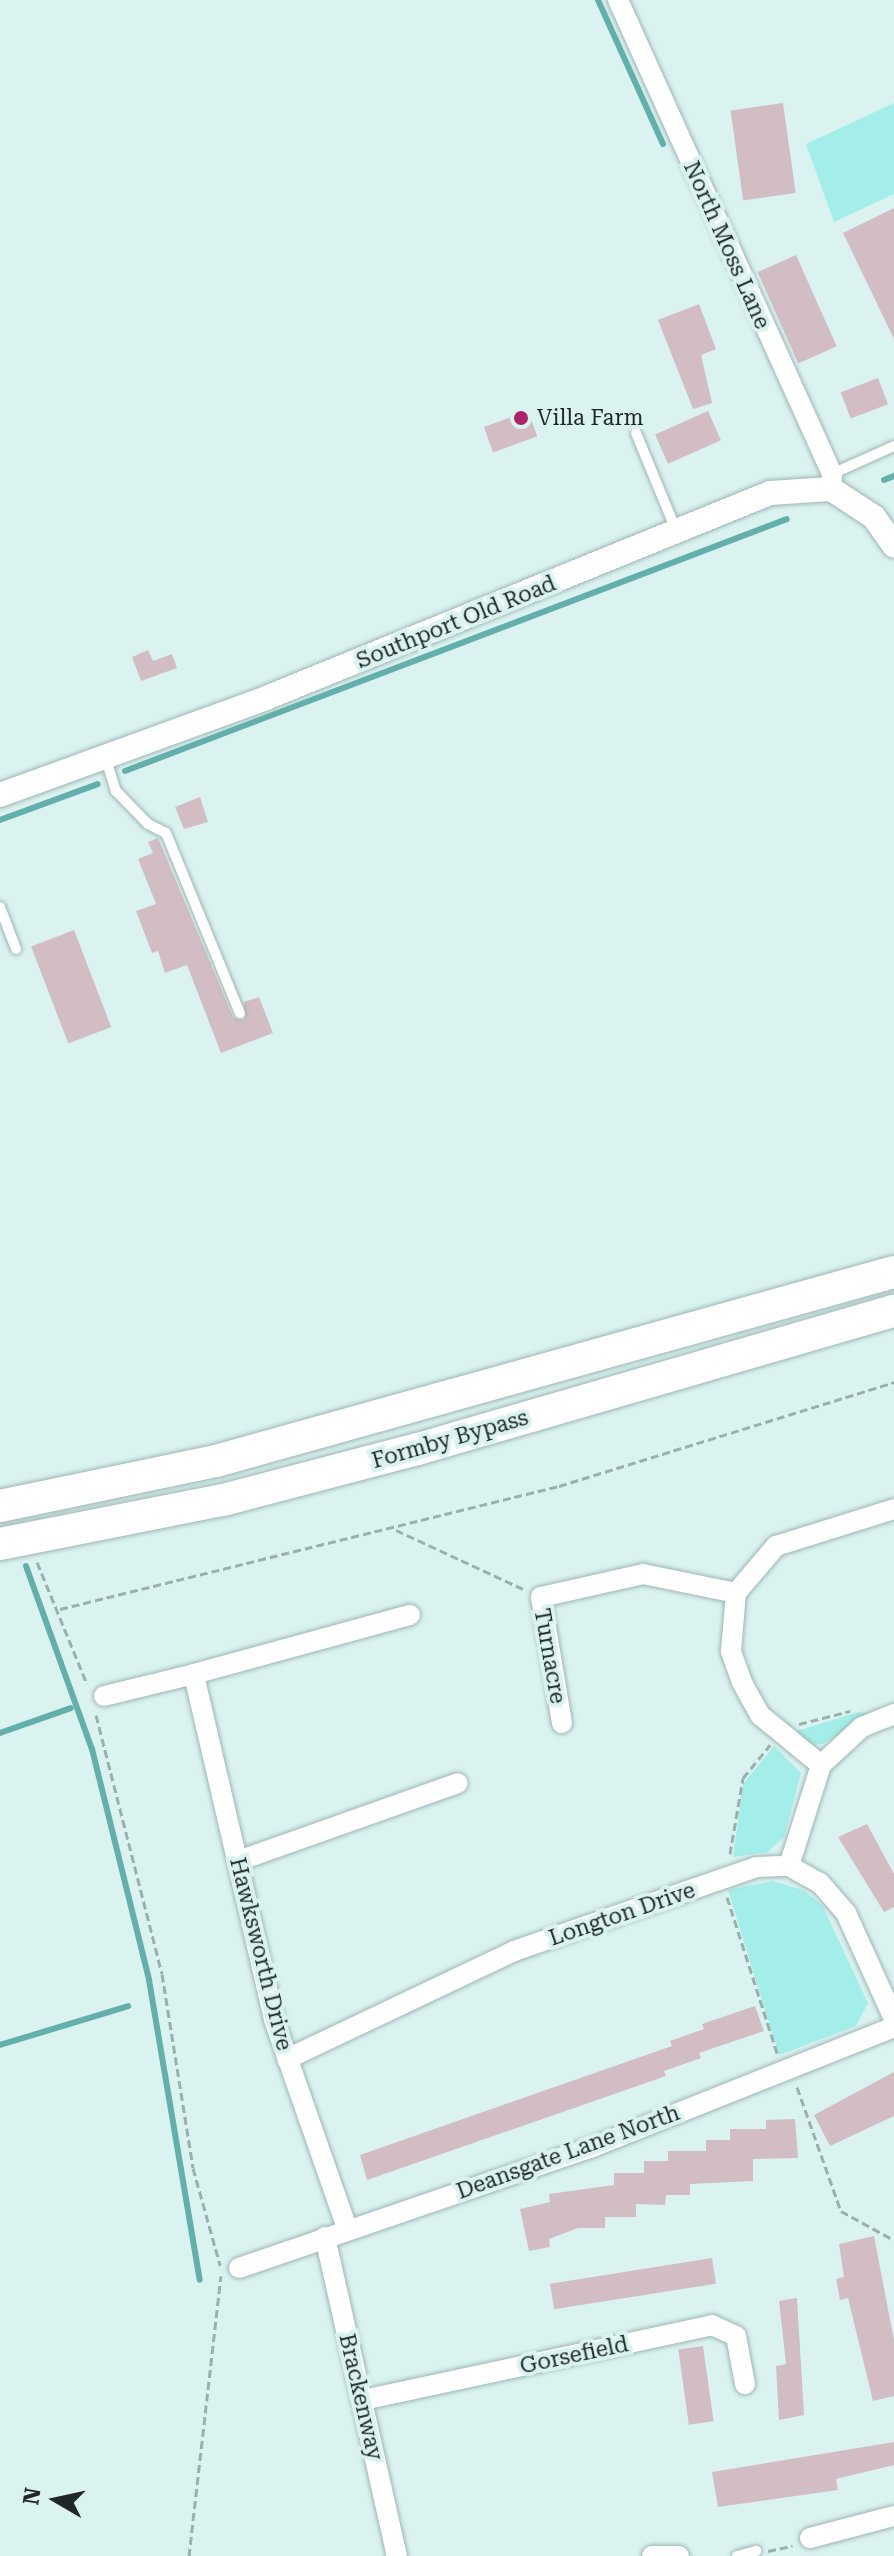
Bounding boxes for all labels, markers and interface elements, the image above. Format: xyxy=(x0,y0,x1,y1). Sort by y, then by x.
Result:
street label: North Moss Lane xyxy=(678,157,776,333)
place label: Villa Farm xyxy=(537,405,644,431)
marker: Villa Farm xyxy=(512,409,530,427)
street label: Southport Old Road xyxy=(352,570,560,674)
street label: Formby Bypass xyxy=(369,1404,531,1474)
street label: Turnacre xyxy=(529,1606,571,1706)
street label: Hawksworth Drive xyxy=(224,1855,298,2053)
street label: Longton Drive xyxy=(545,1877,699,1951)
street label: Deansgate Lane North xyxy=(453,2099,683,2205)
street label: Brackenway xyxy=(334,2331,388,2463)
street label: Gorsefield xyxy=(517,2331,631,2379)
north arrow xyxy=(16,2460,96,2540)
text: N xyxy=(18,2486,45,2507)

